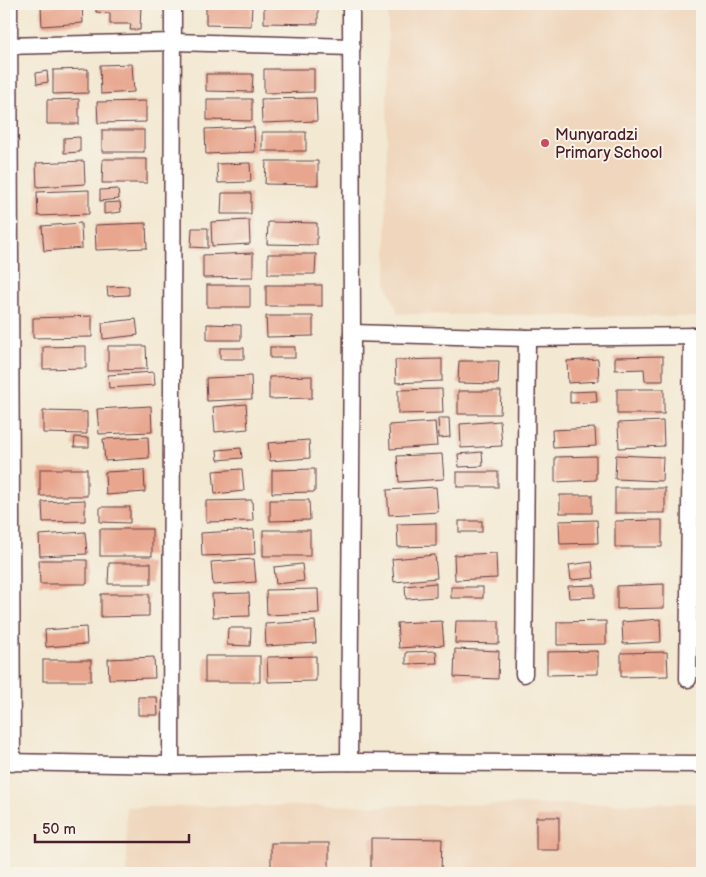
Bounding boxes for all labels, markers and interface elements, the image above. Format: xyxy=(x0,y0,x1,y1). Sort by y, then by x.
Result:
place label: Munyaradzi Primary School xyxy=(555,126,662,163)
marker: Munyaradzi Primary School xyxy=(539,137,551,149)
scale bar xyxy=(35,812,189,844)
text: 50 m xyxy=(42,820,76,839)

